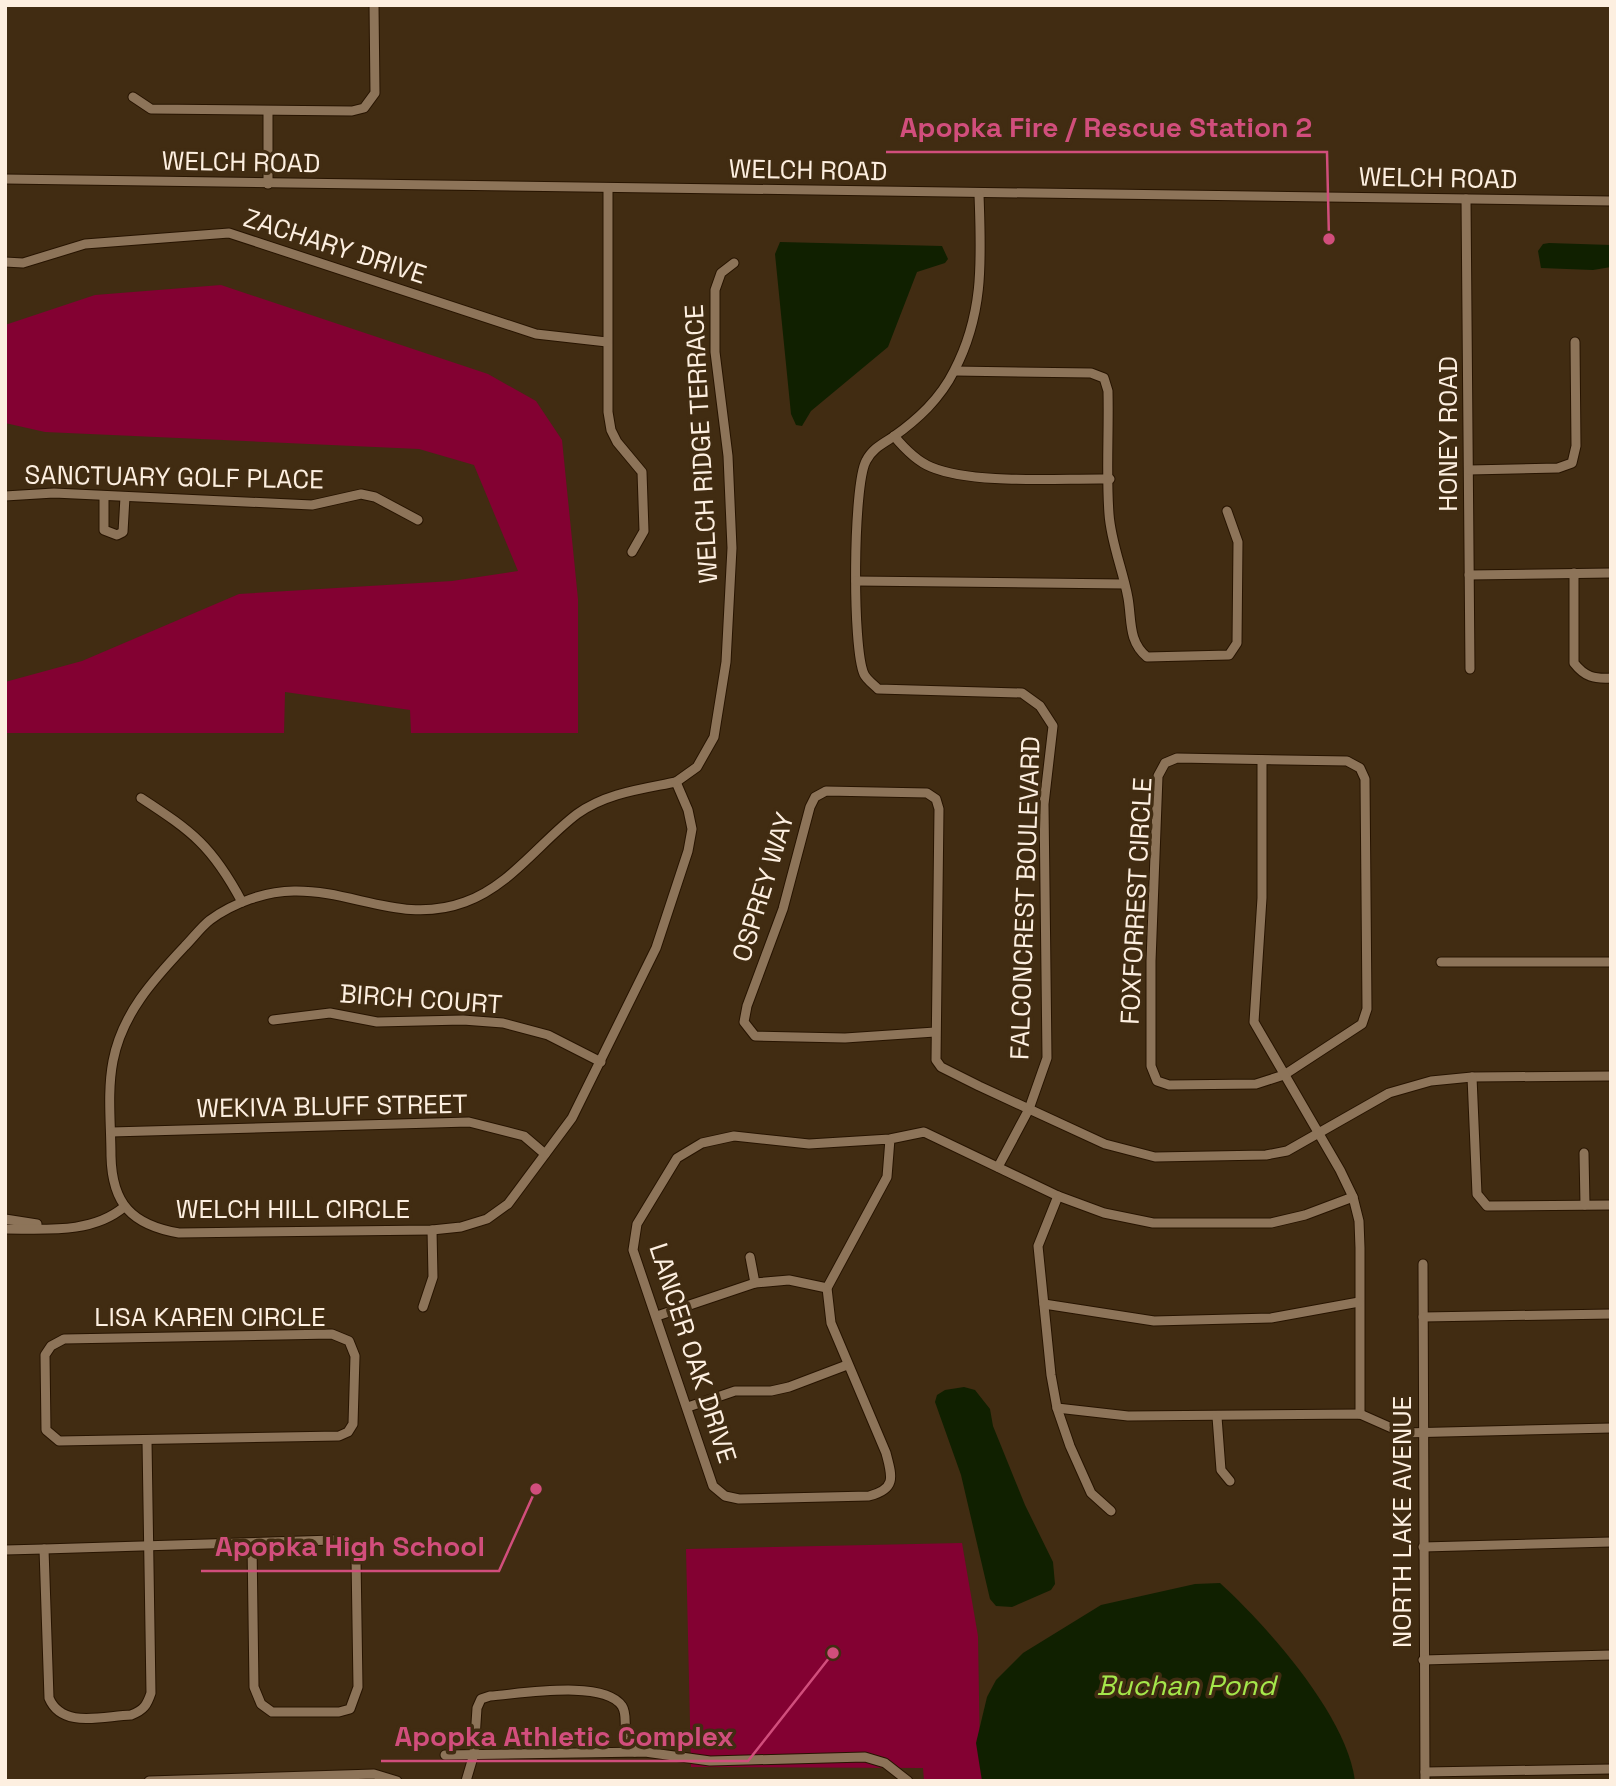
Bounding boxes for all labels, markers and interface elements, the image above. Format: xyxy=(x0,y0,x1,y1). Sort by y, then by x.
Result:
callout: Apopka Fire / Rescue Station 2 xyxy=(886,103,1327,152)
text: Apopka Fire / Rescue Station 2 xyxy=(900,109,1312,145)
street label: WELCH ROAD xyxy=(161,144,321,180)
street label: WELCH ROAD xyxy=(728,152,888,188)
street label: WELCH ROAD xyxy=(1358,160,1518,196)
street label: ZACHARY DRIVE xyxy=(239,200,431,292)
street label: WELCH RIDGE TERRACE xyxy=(677,304,725,584)
street label: HONEY ROAD xyxy=(1431,356,1465,512)
street label: SANCTUARY GOLF PLACE xyxy=(24,457,324,497)
street label: FALCONCREST BOULEVARD xyxy=(1002,736,1048,1060)
street label: FOXFORREST CIRCLE xyxy=(1113,777,1159,1025)
street label: OSPREY WAY xyxy=(724,808,802,966)
street label: BIRCH COURT xyxy=(338,976,504,1022)
street label: WEKIVA BLUFF STREET xyxy=(196,1087,468,1125)
street label: WELCH HILL CIRCLE xyxy=(176,1192,410,1226)
street label: LANCER OAK DRIVE xyxy=(641,1239,745,1467)
street label: LISA KAREN CIRCLE xyxy=(94,1300,326,1334)
street label: NORTH LAKE AVENUE xyxy=(1385,1396,1419,1648)
callout: Apopka High School xyxy=(201,1522,499,1571)
text: Apopka High School xyxy=(215,1528,485,1564)
water label: Buchan Pond xyxy=(1097,1667,1278,1703)
callout: Apopka Athletic Complex xyxy=(381,1712,748,1761)
text: Apopka Athletic Complex xyxy=(394,1718,734,1754)

